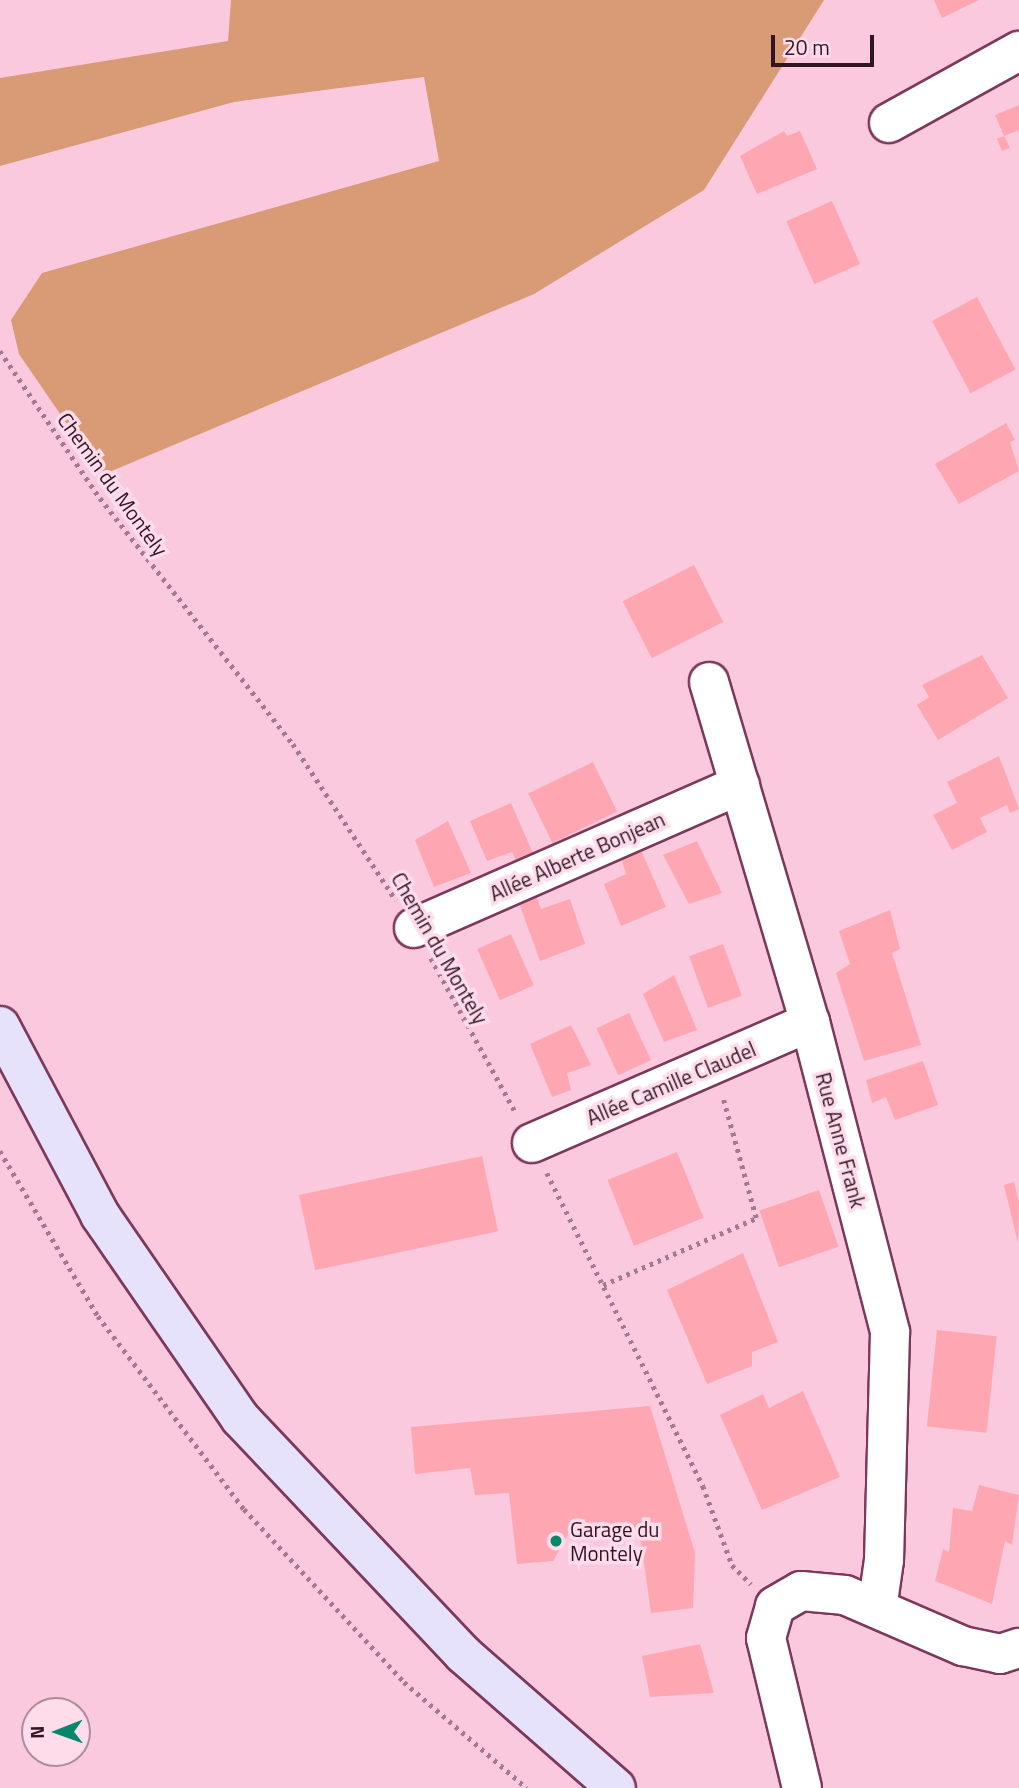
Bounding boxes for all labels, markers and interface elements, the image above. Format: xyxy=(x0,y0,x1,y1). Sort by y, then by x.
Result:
scale bar xyxy=(774,21,877,65)
text: 20 m xyxy=(784,31,830,63)
street label: Chemin du Montely xyxy=(53,407,173,561)
street label: Allée Alberte Bonjean xyxy=(485,806,669,906)
street label: Chemin du Montely xyxy=(386,868,494,1028)
street label: Allée Camille Claudel xyxy=(583,1036,759,1130)
street label: Rue Anne Frank xyxy=(811,1069,871,1211)
place label: Garage du Montely xyxy=(570,1516,660,1566)
marker: Garage du Montely xyxy=(548,1533,564,1549)
north arrow xyxy=(21,1697,91,1767)
text: N xyxy=(22,1726,51,1739)

